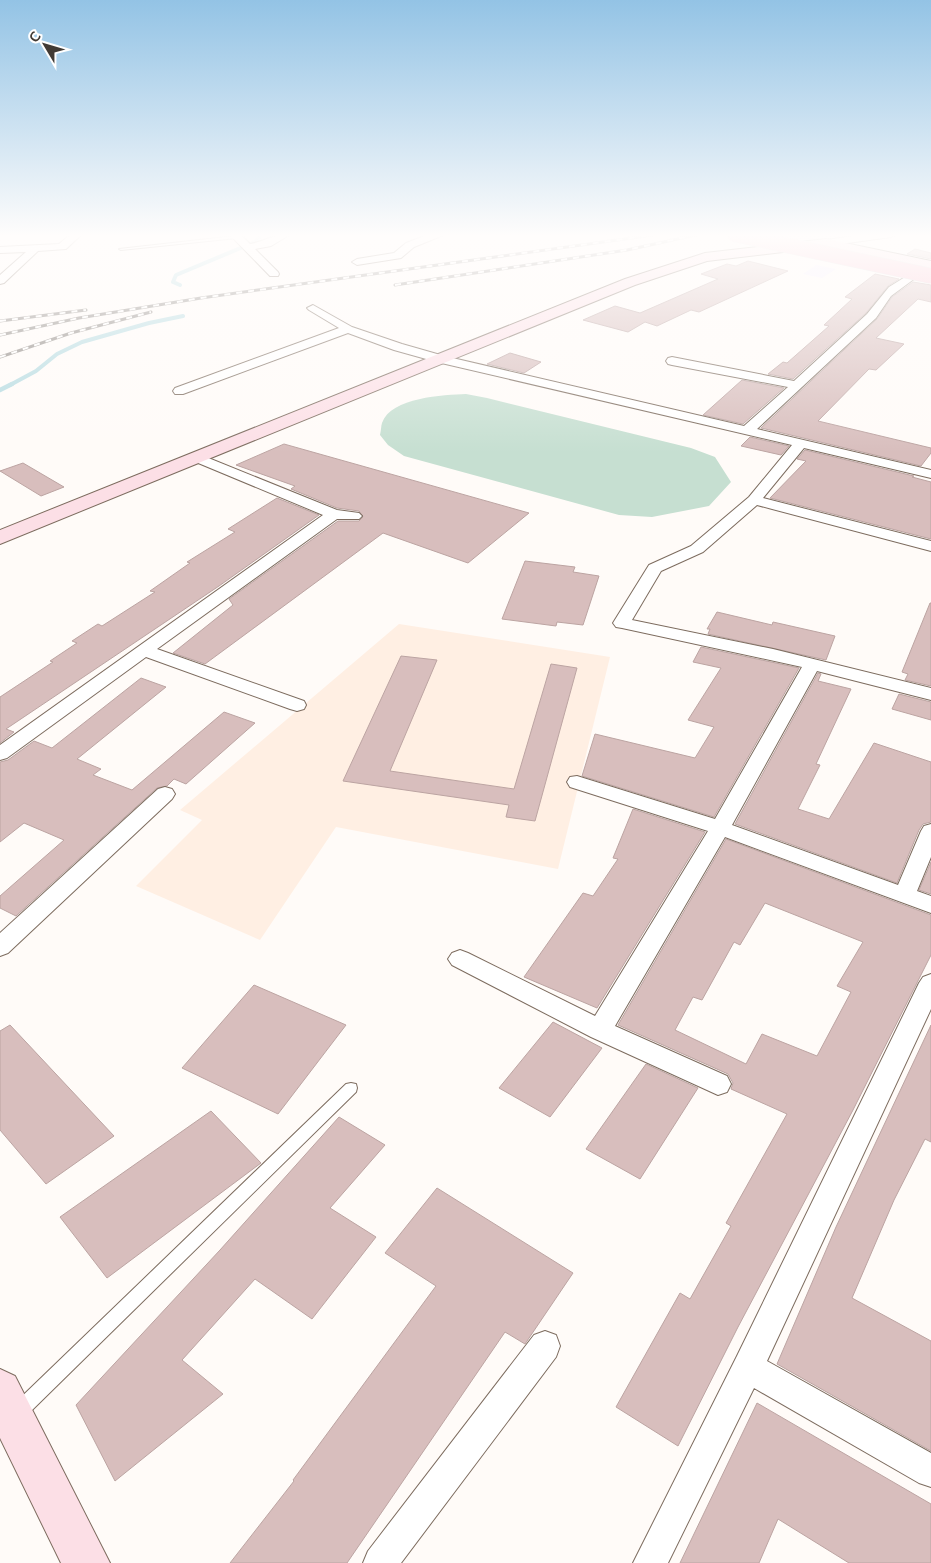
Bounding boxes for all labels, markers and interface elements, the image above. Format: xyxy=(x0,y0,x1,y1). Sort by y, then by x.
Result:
north arrow xyxy=(20,20,70,70)
text: С xyxy=(25,28,45,46)

